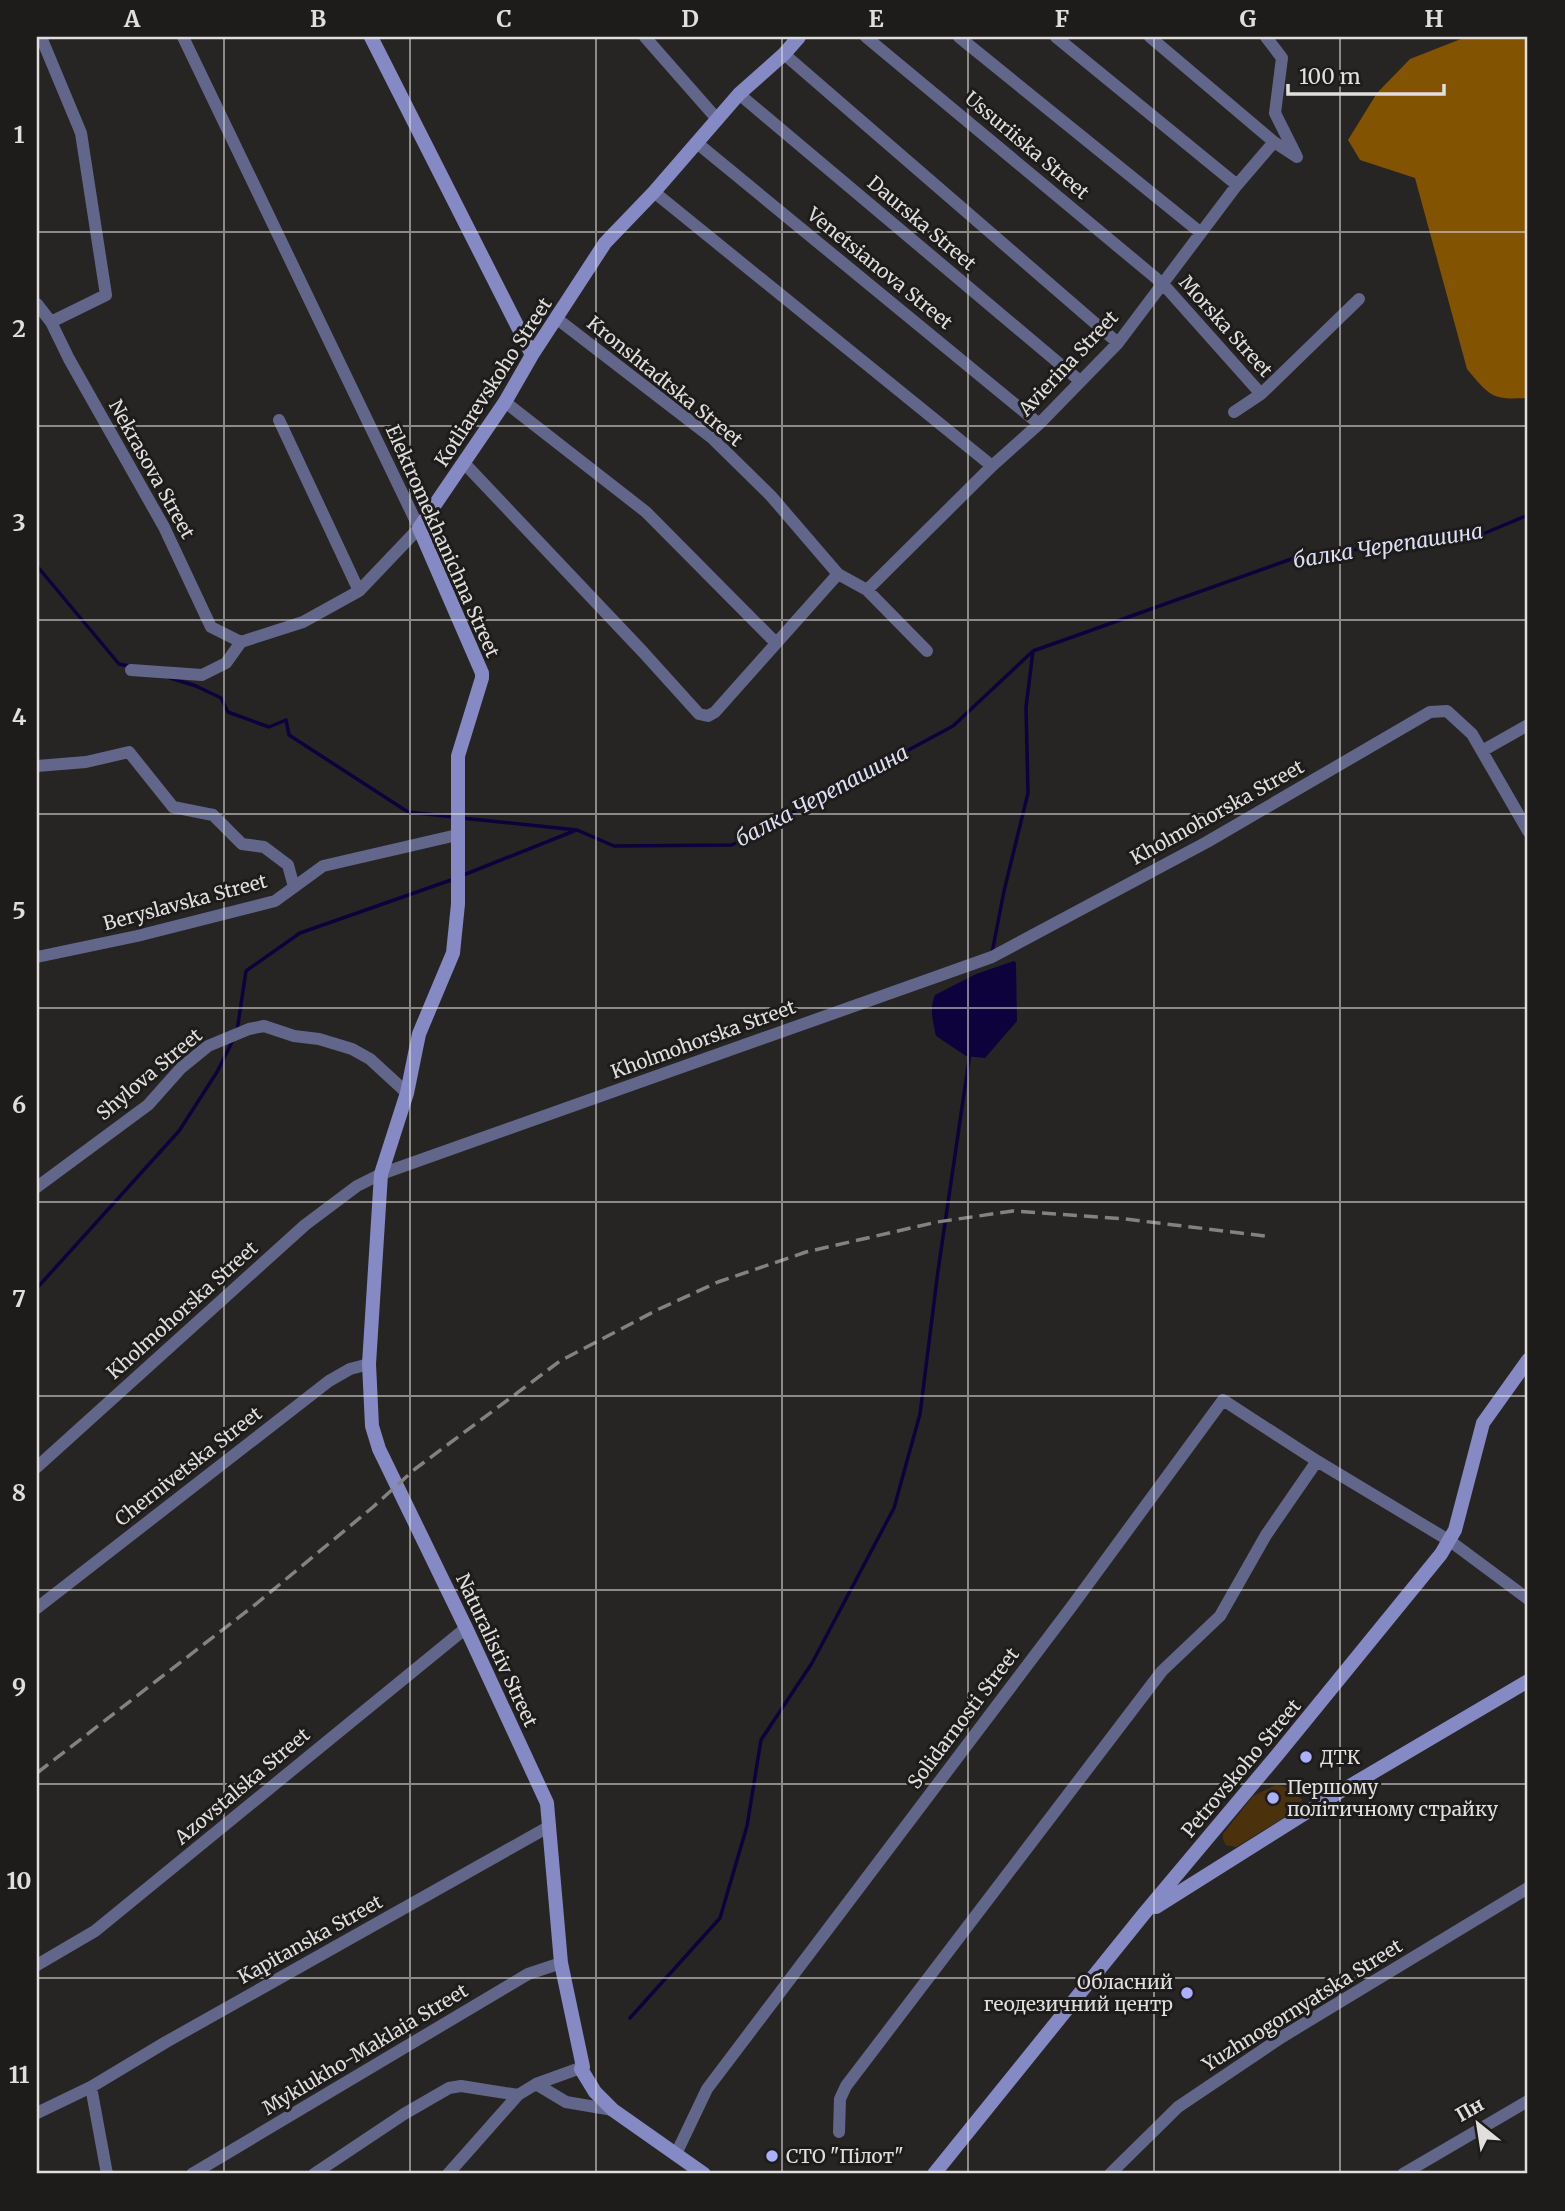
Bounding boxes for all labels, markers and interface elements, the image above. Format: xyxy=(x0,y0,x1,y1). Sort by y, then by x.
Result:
text: A xyxy=(123,4,141,33)
text: B xyxy=(310,4,326,33)
text: C xyxy=(496,4,512,33)
text: D xyxy=(681,4,699,33)
text: E xyxy=(868,4,884,33)
text: F xyxy=(1055,4,1069,33)
text: G xyxy=(1240,4,1257,33)
text: H xyxy=(1425,4,1444,33)
scale bar xyxy=(1288,52,1444,96)
text: 100 m xyxy=(1299,63,1361,90)
street label: Ussuriiska Street xyxy=(960,86,1095,204)
text: 1 xyxy=(14,120,25,149)
street label: Daurska Street xyxy=(863,171,982,276)
street label: Venetsianova Street xyxy=(802,201,958,334)
street label: Morska Street xyxy=(1174,270,1278,382)
street label: Kotliarevskoho Street xyxy=(429,292,557,471)
street label: Avierina Street xyxy=(1012,305,1123,421)
street label: Kronshtadtska Street xyxy=(582,311,748,452)
text: 2 xyxy=(12,314,26,343)
street label: Nekrasova Street xyxy=(104,395,200,543)
street label: Elektromekhanichna Street xyxy=(381,421,505,662)
text: 3 xyxy=(12,508,26,537)
water label: балка Черепашина xyxy=(1291,517,1485,574)
text: 4 xyxy=(12,702,27,731)
water label: балка Черепашина xyxy=(731,739,913,853)
street label: Kholmohorska Street xyxy=(1126,754,1309,870)
street label: Beryslavska Street xyxy=(100,868,270,935)
text: 5 xyxy=(12,896,26,925)
street label: Kholmohorska Street xyxy=(607,994,799,1084)
street label: Shylova Street xyxy=(91,1023,207,1125)
text: 6 xyxy=(12,1090,26,1119)
street label: Kholmohorska Street xyxy=(102,1236,263,1384)
text: 7 xyxy=(12,1284,26,1313)
street label: Chernivetska Street xyxy=(110,1401,267,1531)
text: 8 xyxy=(12,1478,26,1507)
street label: Naturalistiv Street xyxy=(451,1569,543,1731)
street label: Solidarnosti Street xyxy=(902,1642,1024,1793)
text: 9 xyxy=(12,1672,26,1701)
street label: Petrovskoho Street xyxy=(1176,1694,1306,1842)
street label: Azovstalska Street xyxy=(169,1722,315,1850)
place label: ДТК xyxy=(1320,1745,1361,1769)
marker: ДТК xyxy=(1298,1749,1314,1765)
place label: Першому політичному страйку xyxy=(1287,1775,1498,1821)
marker: Першому політичному страйку xyxy=(1265,1790,1281,1806)
text: 10 xyxy=(7,1866,31,1895)
street label: Kapitanska Street xyxy=(234,1889,387,1989)
street label: Yuzhnogornyatska Street xyxy=(1197,1933,1407,2077)
place label: Обласний геодезичний центр xyxy=(984,1970,1173,2016)
street label: Myklukho-Maklaia Street xyxy=(258,1978,472,2120)
marker: Обласний геодезичний центр xyxy=(1179,1985,1195,2001)
text: 11 xyxy=(9,2060,30,2089)
north arrow xyxy=(1442,2088,1512,2158)
text: Пн xyxy=(1451,2092,1488,2127)
place label: СТО "Пілот" xyxy=(786,2144,904,2168)
marker: СТО "Пілот" xyxy=(764,2148,780,2164)

